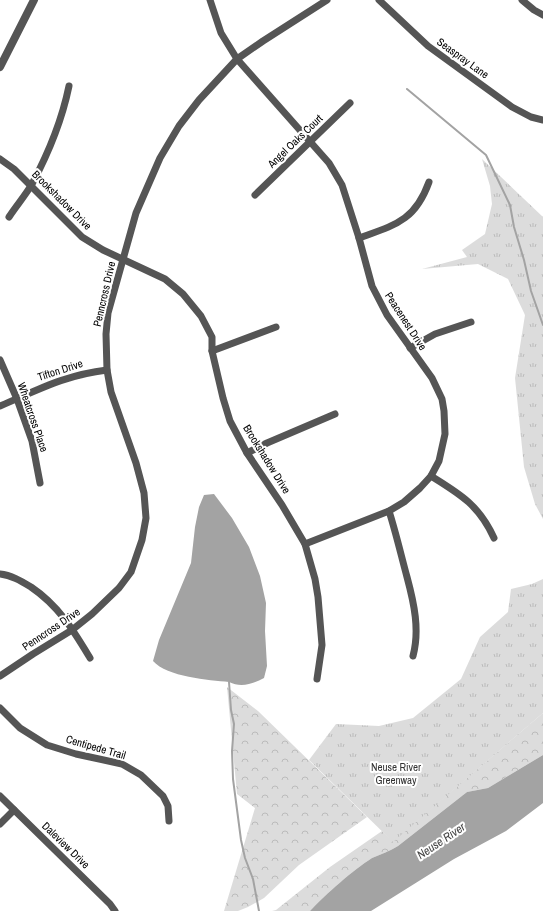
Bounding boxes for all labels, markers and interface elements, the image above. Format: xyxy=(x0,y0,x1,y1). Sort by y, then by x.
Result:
street label: Seaspray Lane xyxy=(434,35,492,81)
street label: Angel Oaks Court xyxy=(264,111,326,171)
street label: Brookshadow Drive xyxy=(29,167,95,233)
street label: Penncross Drive xyxy=(90,260,118,328)
street label: Peacenest Drive xyxy=(382,289,430,353)
street label: Tifton Drive xyxy=(36,356,84,384)
street label: Wheatcross Place xyxy=(15,380,51,454)
street label: Brookshadow Drive xyxy=(240,422,294,496)
street label: Penncross Drive xyxy=(19,605,83,653)
street label: Centipede Trail xyxy=(64,732,128,762)
park label: Neuse River Greenway xyxy=(371,760,421,787)
street label: Daleview Drive xyxy=(39,819,93,871)
water label: Neuse River xyxy=(414,819,469,863)

